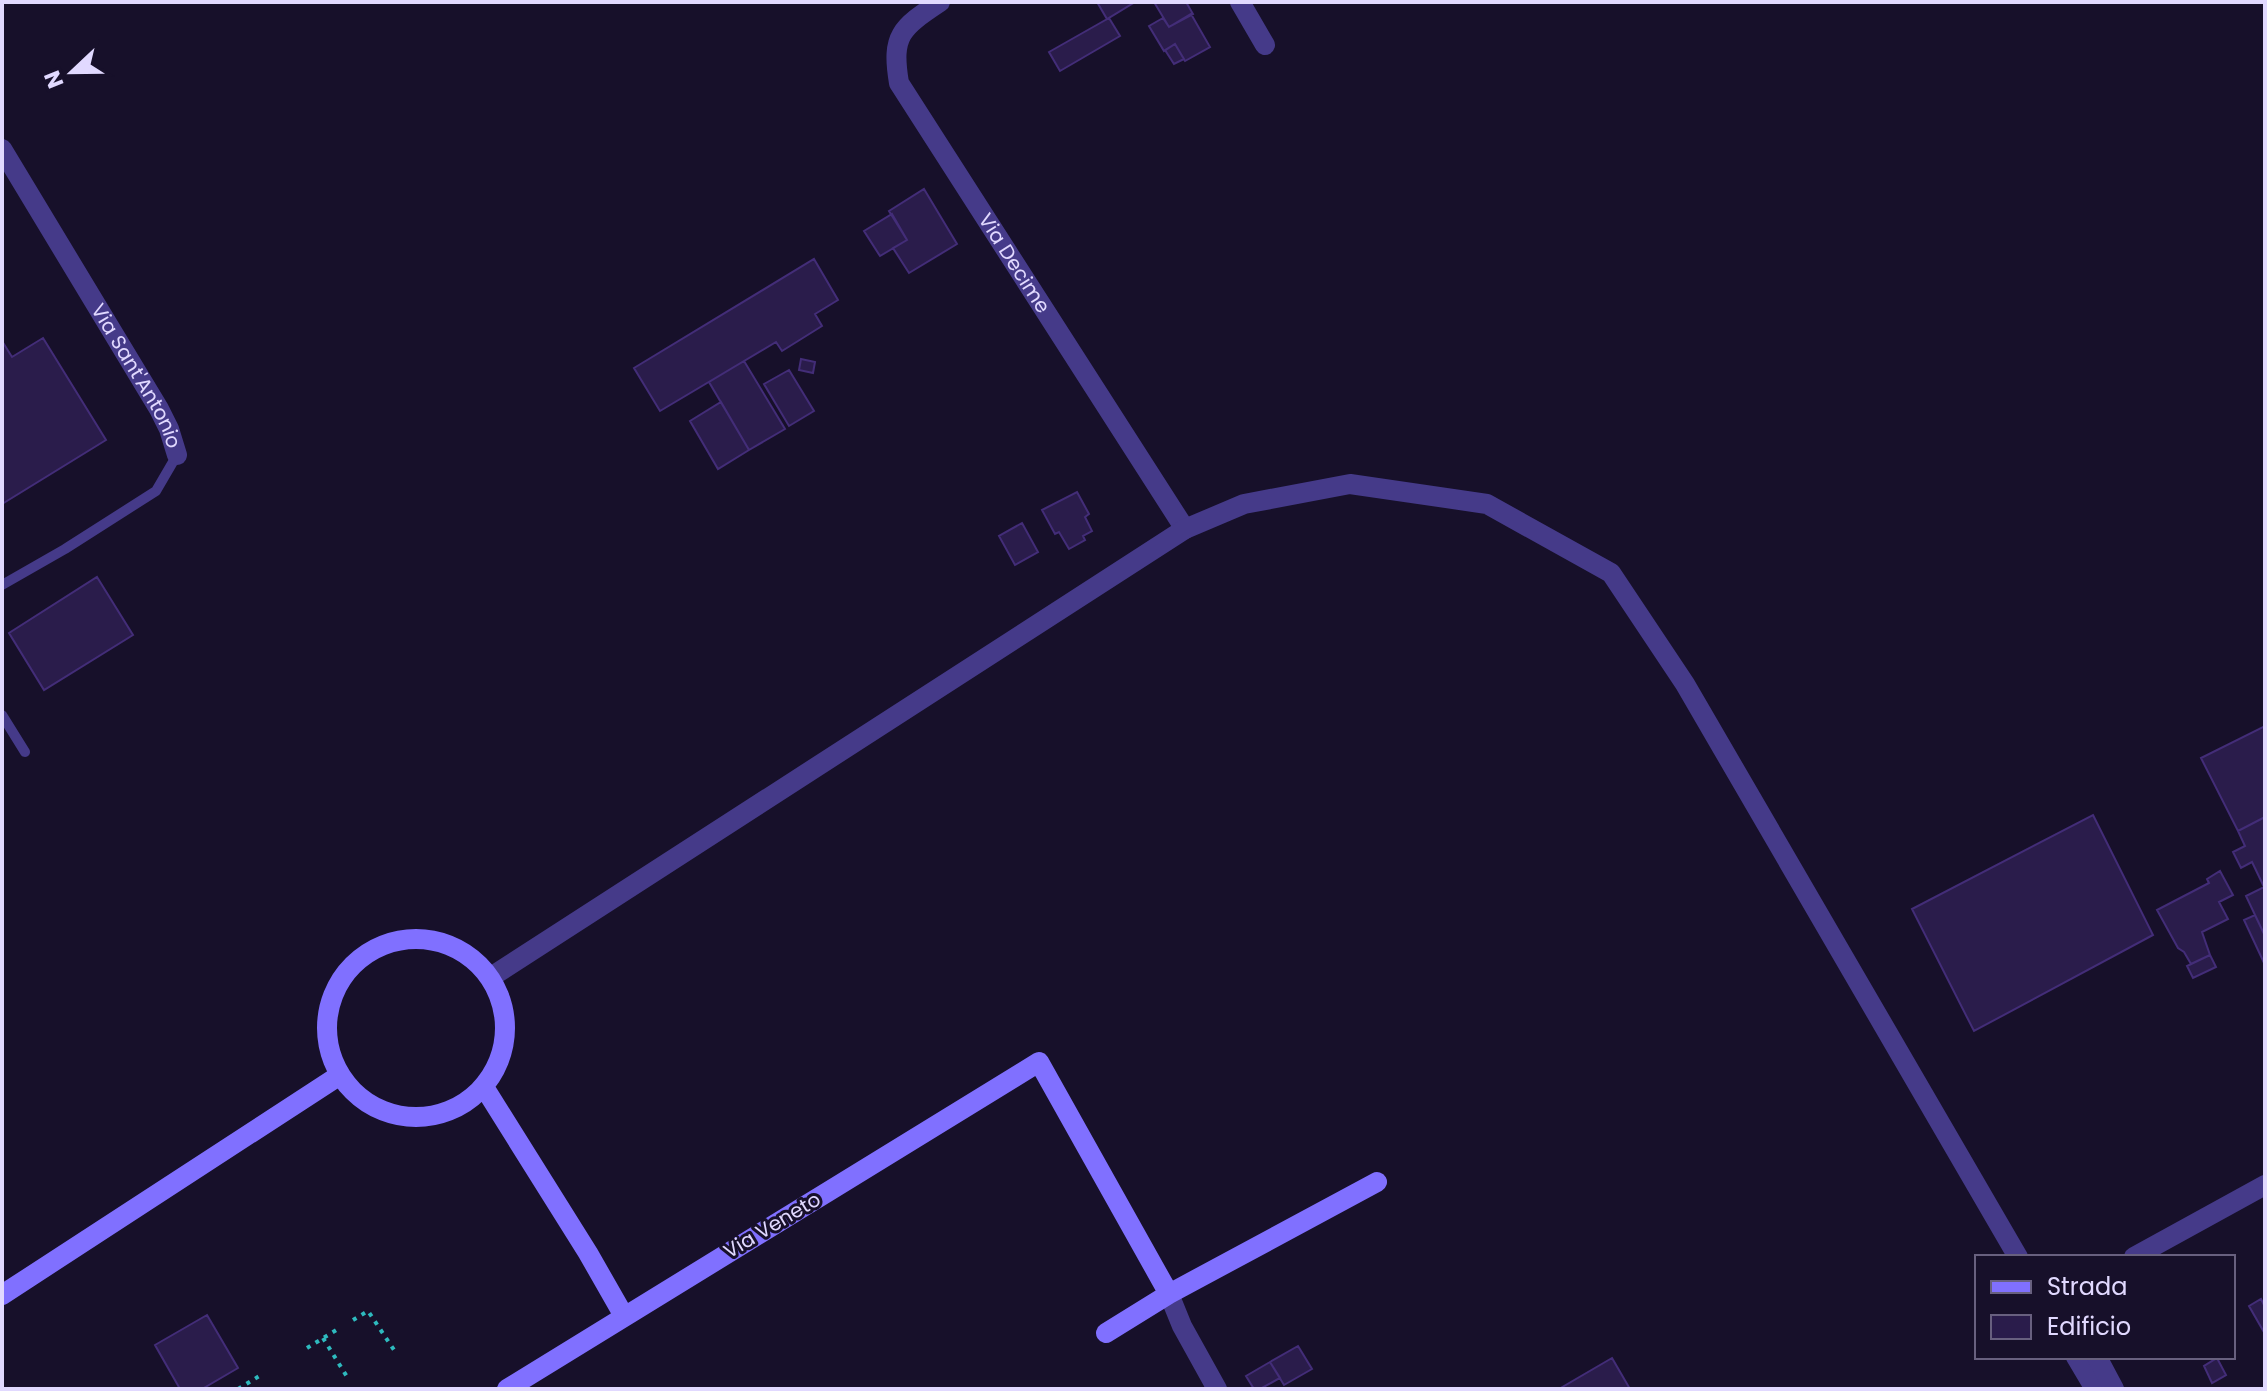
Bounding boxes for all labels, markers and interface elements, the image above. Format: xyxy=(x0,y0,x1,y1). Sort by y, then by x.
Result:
north arrow xyxy=(32,32,112,112)
text: N xyxy=(36,66,71,93)
street label: Via Decime xyxy=(972,208,1057,319)
street label: Via Sant'Antonio xyxy=(84,298,188,452)
street label: Via Veneto xyxy=(718,1185,826,1265)
legend xyxy=(1975,1255,2235,1359)
text: Strada xyxy=(2047,1270,2127,1303)
text: Edificio xyxy=(2047,1310,2131,1343)

